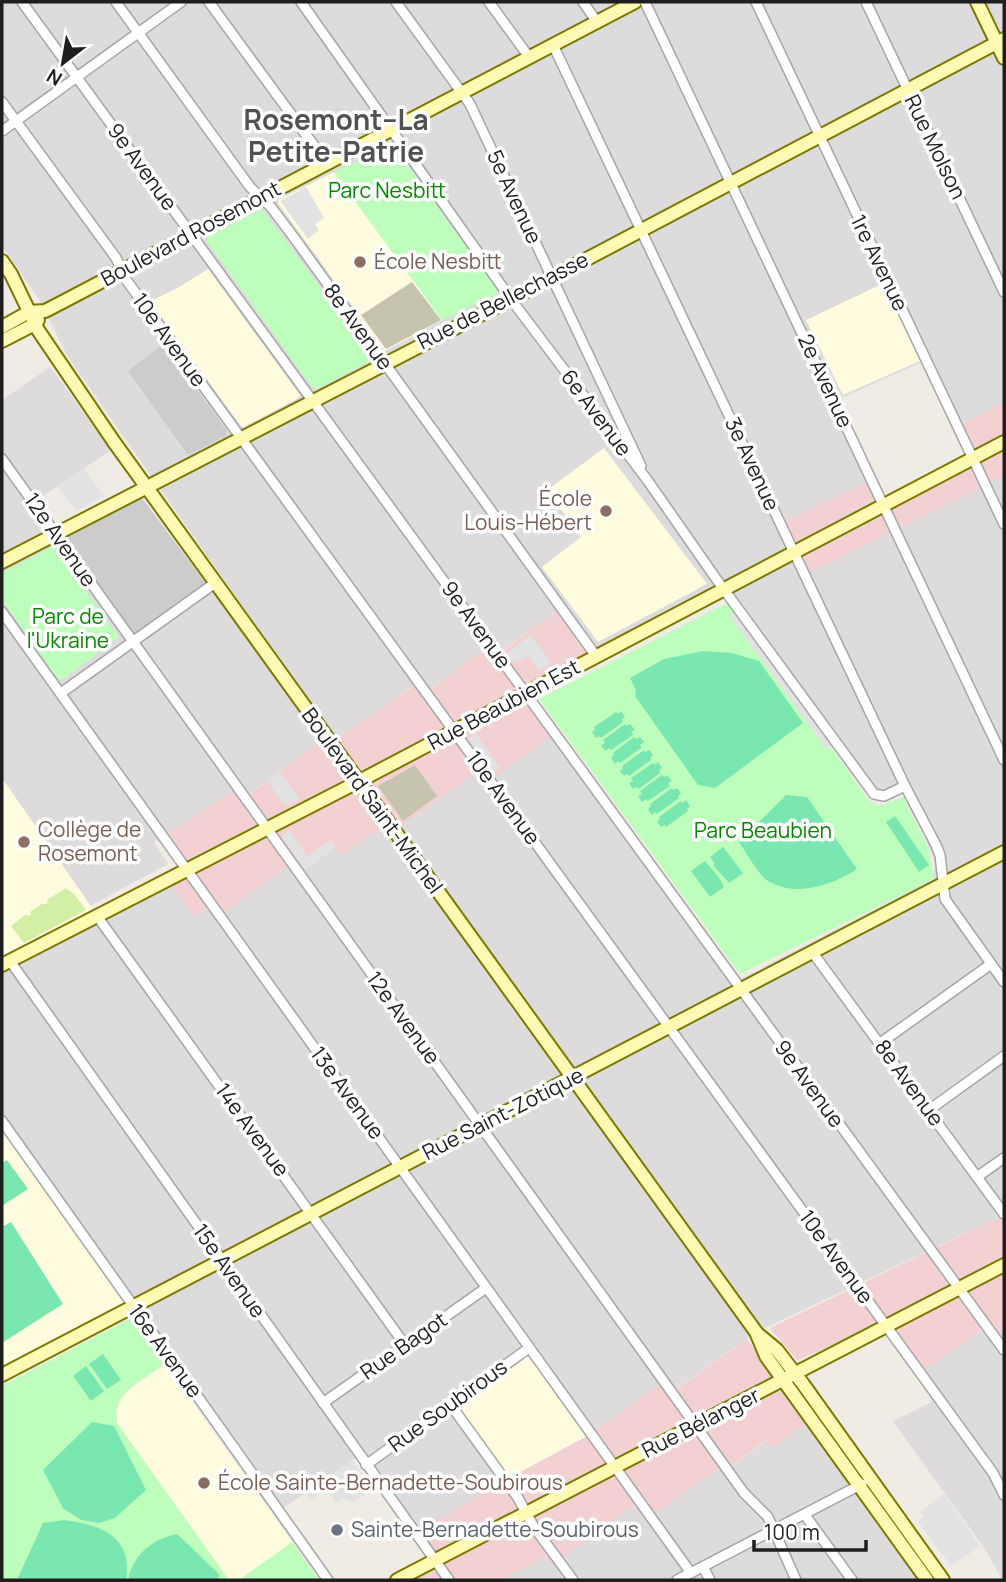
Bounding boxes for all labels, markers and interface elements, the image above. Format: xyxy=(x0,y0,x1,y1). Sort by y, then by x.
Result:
north arrow xyxy=(28,28,98,98)
text: N xyxy=(42,63,67,92)
street label: Rue Molson xyxy=(899,90,973,204)
district label: Rosemont–La Petite-Patrie xyxy=(243,100,429,170)
street label: 9e Avenue xyxy=(102,117,184,216)
street label: 5e Avenue xyxy=(481,145,549,248)
street label: Boulevard Rosemont xyxy=(96,174,285,292)
park label: Parc Nesbitt xyxy=(328,176,446,204)
street label: 1re Avenue xyxy=(845,210,915,315)
street label: Rue de Bellechasse xyxy=(412,245,593,355)
place label: École Nesbitt xyxy=(374,247,502,275)
marker: École Nesbitt xyxy=(352,254,368,270)
street label: 8e Avenue xyxy=(318,278,400,375)
street label: 10e Avenue xyxy=(126,287,213,392)
street label: 2e Avenue xyxy=(792,329,860,432)
street label: 6e Avenue xyxy=(555,363,638,461)
street label: 3e Avenue xyxy=(719,412,787,515)
place label: École Louis-Hébert xyxy=(464,484,592,536)
street label: 12e Avenue xyxy=(18,487,103,592)
marker: École Louis-Hébert xyxy=(598,503,614,519)
street label: 9e Avenue xyxy=(436,575,518,674)
park label: Parc de l'Ukraine xyxy=(27,602,109,654)
street label: Rue Beaubien Est xyxy=(423,652,585,756)
street label: Boulevard Saint-Michel xyxy=(296,702,450,899)
street label: 10e Avenue xyxy=(460,745,547,850)
place label: Collège de Rosemont xyxy=(38,815,141,867)
park label: Parc Beaubien xyxy=(694,816,832,844)
marker: Collège de Rosemont xyxy=(16,834,32,850)
street label: 12e Avenue xyxy=(361,965,447,1070)
street label: 9e Avenue xyxy=(769,1034,851,1133)
street label: 8e Avenue xyxy=(869,1034,951,1131)
street label: 13e Avenue xyxy=(305,1040,391,1144)
street label: Rue Saint-Zotique xyxy=(417,1060,588,1166)
street label: 14e Avenue xyxy=(209,1077,296,1182)
street label: 10e Avenue xyxy=(793,1204,880,1309)
street label: 15e Avenue xyxy=(187,1218,272,1323)
street label: 16e Avenue xyxy=(122,1298,209,1403)
street label: Rue Bagot xyxy=(354,1305,452,1385)
street label: Rue Soubirous xyxy=(382,1353,513,1458)
street label: Rue Bélanger xyxy=(637,1380,765,1464)
place label: École Sainte-Bernadette-Soubirous xyxy=(218,1468,563,1496)
marker: École Sainte-Bernadette-Soubirous xyxy=(196,1475,212,1491)
scale bar xyxy=(754,1508,866,1552)
place label: Sainte-Bernadette-Soubirous xyxy=(351,1515,639,1543)
text: 100 m xyxy=(764,1518,820,1546)
marker: Sainte-Bernadette-Soubirous xyxy=(329,1522,345,1538)

